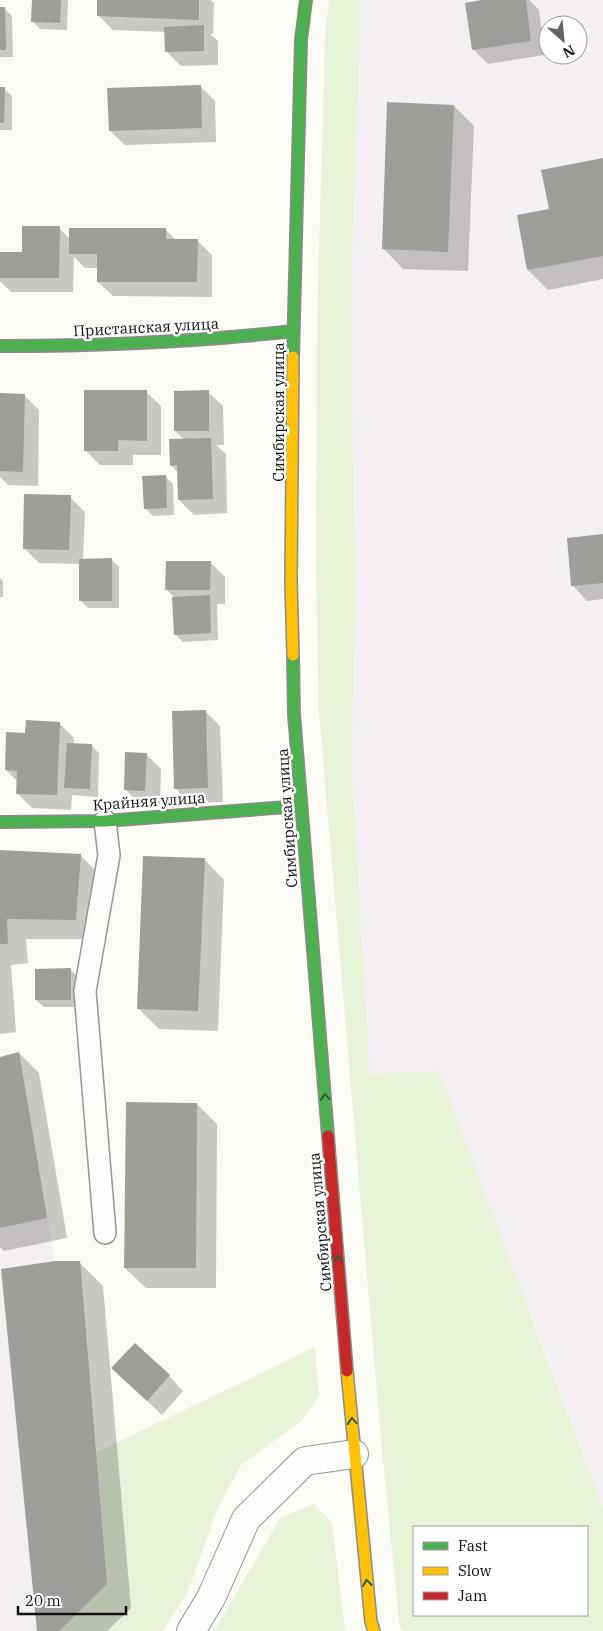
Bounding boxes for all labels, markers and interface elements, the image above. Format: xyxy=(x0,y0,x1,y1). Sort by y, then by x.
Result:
north arrow xyxy=(538,15,588,65)
text: N xyxy=(560,41,578,62)
street label: Пристанская улица xyxy=(73,314,219,340)
street label: Симбирская улица xyxy=(269,342,288,482)
street label: Симбирская улица xyxy=(273,748,301,888)
street label: Крайняя улица xyxy=(92,788,206,814)
one-way arrow xyxy=(319,1093,330,1101)
street label: Симбирская улица xyxy=(304,1152,336,1292)
one-way arrow xyxy=(333,1255,344,1263)
one-way arrow xyxy=(346,1417,357,1425)
legend xyxy=(413,1526,588,1616)
text: Fast xyxy=(458,1536,488,1555)
text: Slow xyxy=(458,1561,492,1580)
one-way arrow xyxy=(362,1579,373,1587)
scale bar xyxy=(18,1584,125,1616)
text: Jam xyxy=(458,1586,487,1605)
text: 20 m xyxy=(25,1591,61,1610)

